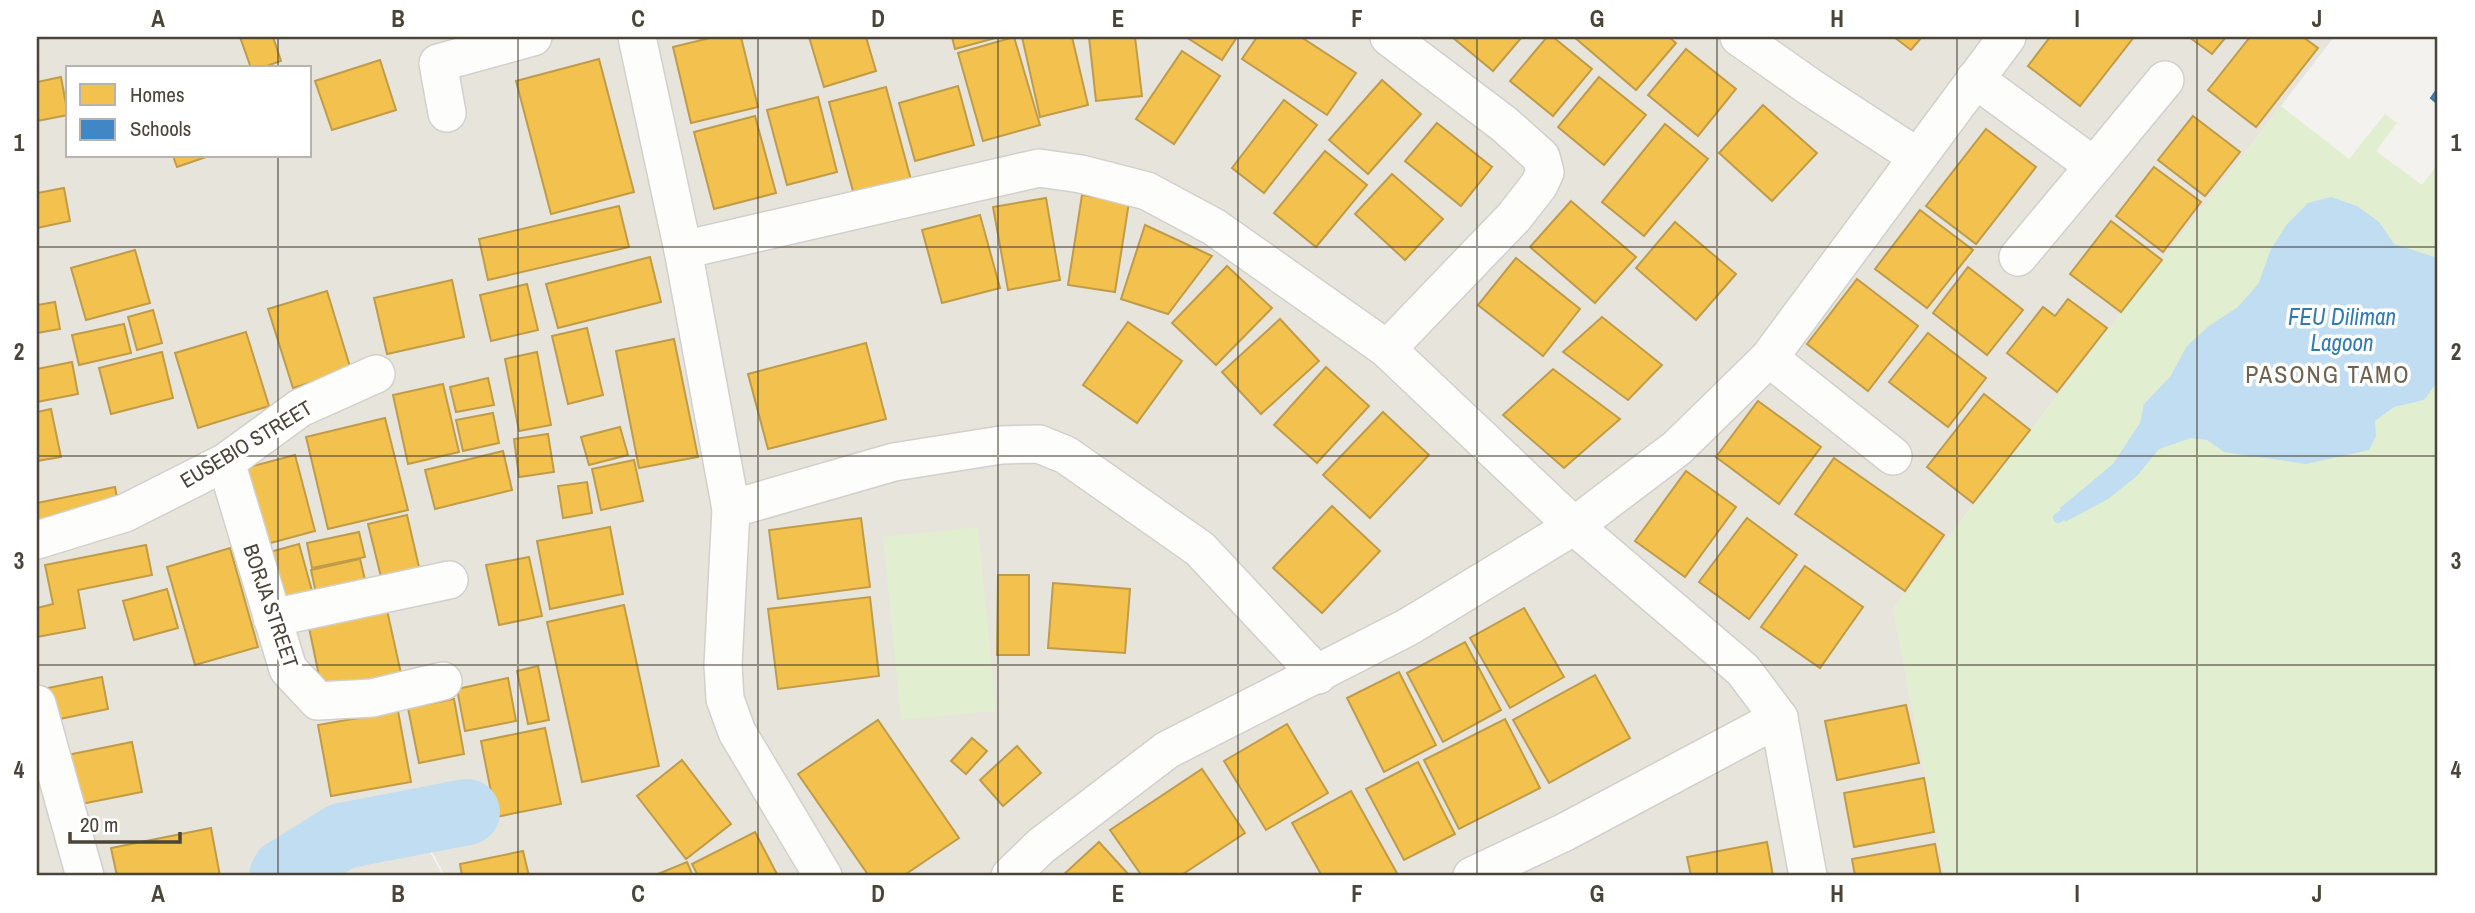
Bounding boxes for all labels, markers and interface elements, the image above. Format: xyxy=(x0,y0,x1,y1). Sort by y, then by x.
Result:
text: A xyxy=(151,3,165,34)
text: B xyxy=(391,3,405,34)
text: C xyxy=(631,3,645,34)
text: D xyxy=(871,3,885,34)
text: E xyxy=(1112,3,1124,34)
text: F xyxy=(1351,3,1363,34)
text: G xyxy=(1590,3,1604,34)
text: H xyxy=(1830,3,1844,34)
text: I xyxy=(2074,3,2080,34)
text: J xyxy=(2312,3,2322,34)
legend xyxy=(66,66,312,158)
text: Homes xyxy=(130,80,185,109)
text: Schools xyxy=(130,114,191,143)
text: 1 xyxy=(14,127,25,158)
text: 1 xyxy=(2451,127,2462,158)
water label: FEU Diliman Lagoon xyxy=(2288,301,2396,358)
text: 2 xyxy=(14,336,24,367)
text: 2 xyxy=(2451,336,2461,367)
district label: PASONG TAMO xyxy=(2245,358,2411,390)
street label: EUSEBIO STREET xyxy=(175,393,318,495)
street label: BORJA STREET xyxy=(236,540,306,672)
text: 3 xyxy=(14,545,24,576)
text: 3 xyxy=(2451,545,2461,576)
text: 4 xyxy=(14,754,25,785)
text: 4 xyxy=(2451,754,2462,785)
scale bar xyxy=(70,801,180,845)
text: 20 m xyxy=(80,810,118,839)
text: A xyxy=(151,878,165,909)
text: B xyxy=(391,878,405,909)
text: C xyxy=(631,878,645,909)
text: D xyxy=(871,878,885,909)
text: E xyxy=(1112,878,1124,909)
text: F xyxy=(1351,878,1363,909)
text: G xyxy=(1590,878,1604,909)
text: H xyxy=(1830,878,1844,909)
text: I xyxy=(2074,878,2080,909)
text: J xyxy=(2312,878,2322,909)

